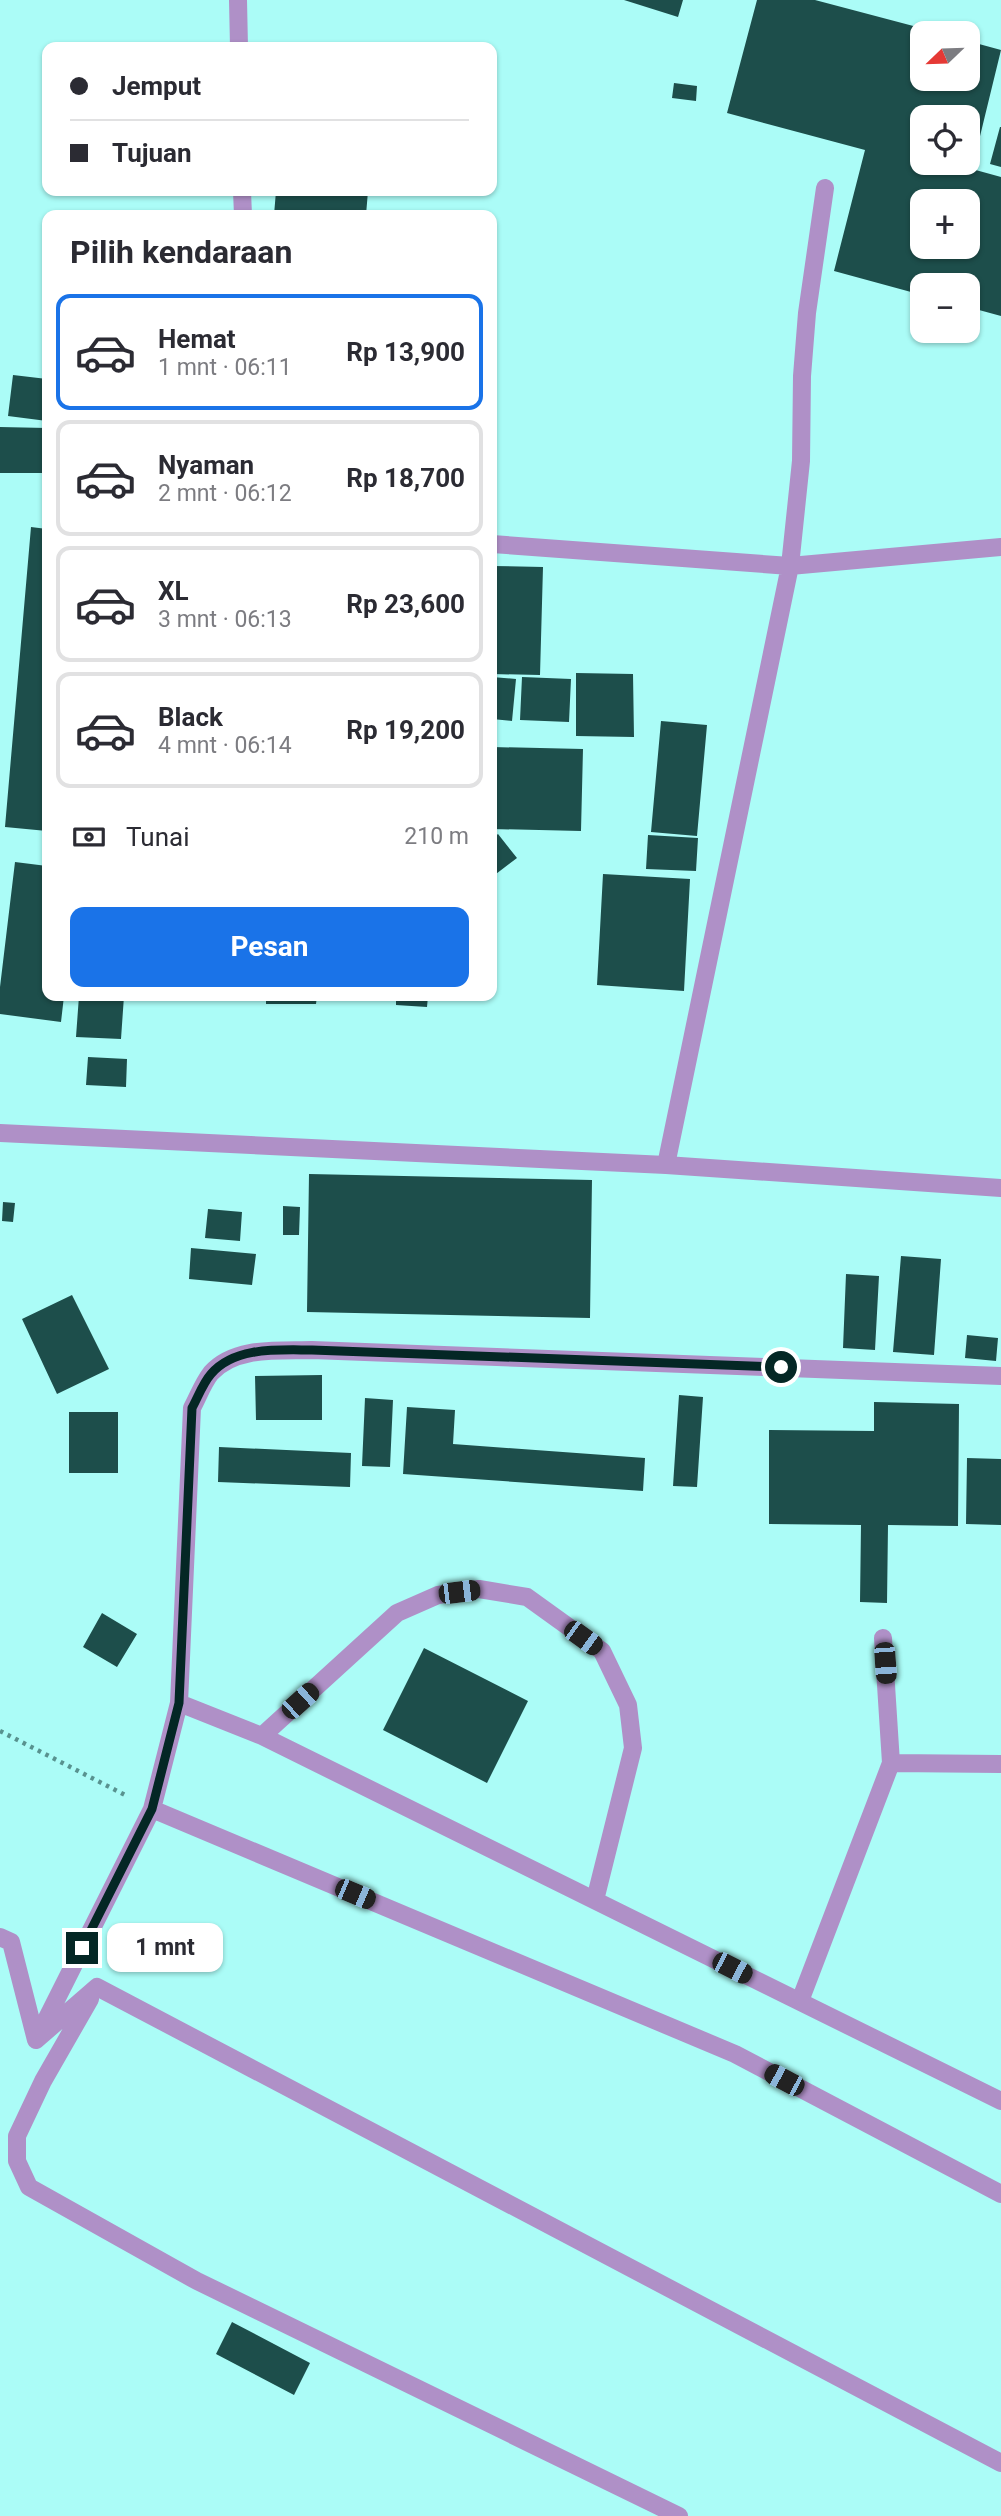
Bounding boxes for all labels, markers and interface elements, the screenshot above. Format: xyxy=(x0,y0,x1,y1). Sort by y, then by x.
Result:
north arrow xyxy=(910,21,980,91)
map controls xyxy=(910,21,980,343)
text: Jemput xyxy=(112,71,201,101)
button: locate xyxy=(910,105,980,175)
text: Tujuan xyxy=(112,138,192,168)
button: + xyxy=(910,189,980,259)
text: Pilih kendaraan xyxy=(70,233,292,271)
button: − xyxy=(910,273,980,343)
icon: car xyxy=(74,321,137,384)
text: Hemat xyxy=(158,324,236,354)
text: Rp 13,900 xyxy=(346,337,465,367)
text: 1 mnt · 06:11 xyxy=(158,354,292,381)
icon: car xyxy=(74,447,137,510)
text: Nyaman xyxy=(158,450,254,480)
text: Rp 18,700 xyxy=(346,463,465,493)
text: 2 mnt · 06:12 xyxy=(158,480,292,507)
icon: car xyxy=(74,573,137,636)
text: XL xyxy=(158,576,189,606)
text: Rp 23,600 xyxy=(346,589,465,619)
text: 3 mnt · 06:13 xyxy=(158,606,292,633)
icon: car xyxy=(74,699,137,762)
text: Black xyxy=(158,702,223,732)
text: Rp 19,200 xyxy=(346,715,465,745)
text: 4 mnt · 06:14 xyxy=(158,732,292,759)
icon: cash xyxy=(70,818,108,856)
text: Tunai xyxy=(126,822,189,852)
text: 210 m xyxy=(404,823,469,850)
button: Pesan xyxy=(70,907,469,987)
route start xyxy=(765,1351,797,1383)
car xyxy=(437,1579,482,1605)
car xyxy=(560,1617,607,1659)
car xyxy=(874,1641,897,1685)
car xyxy=(278,1679,323,1723)
car xyxy=(332,1876,379,1912)
callout: 1 mnt xyxy=(106,1924,222,1972)
route end xyxy=(66,1932,98,1964)
text: 1 mnt xyxy=(135,1934,195,1961)
car xyxy=(709,1949,756,1987)
car xyxy=(761,2061,808,2099)

